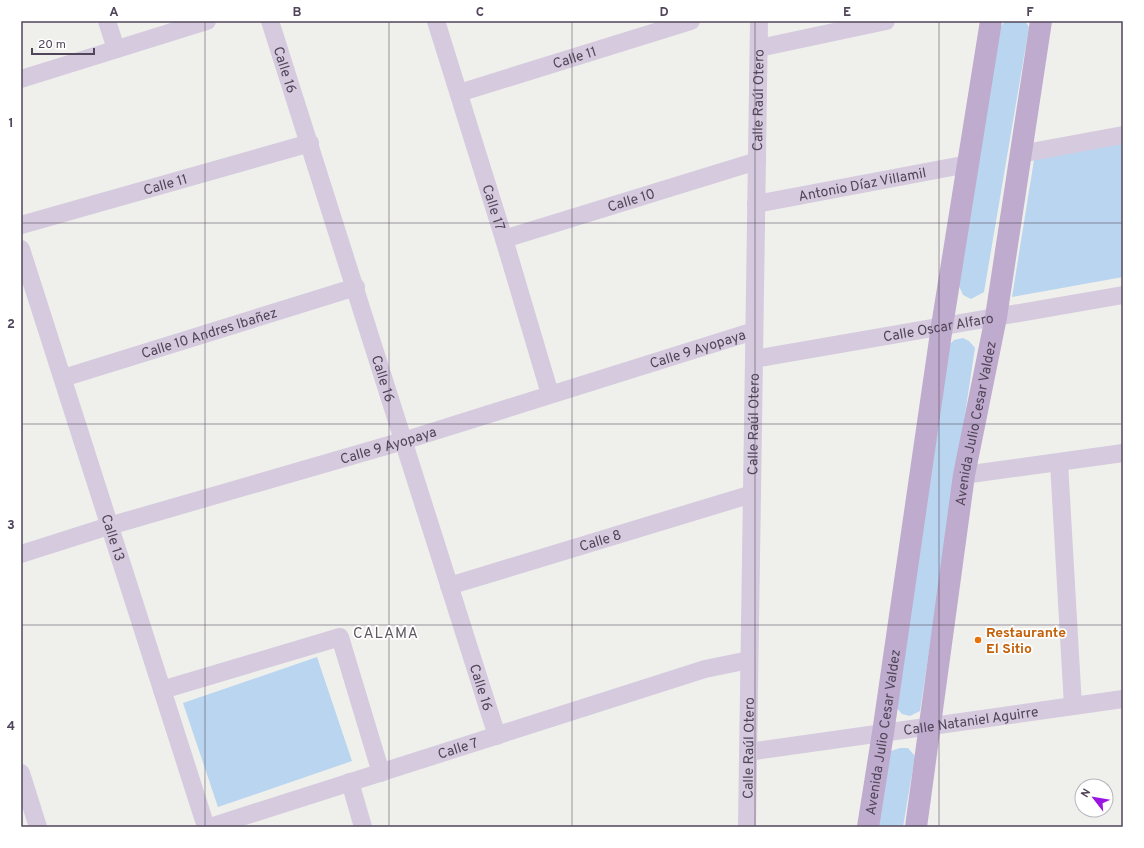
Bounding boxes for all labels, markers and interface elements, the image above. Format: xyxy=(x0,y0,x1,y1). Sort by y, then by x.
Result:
text: A xyxy=(109,5,119,21)
text: B xyxy=(293,5,302,21)
text: C xyxy=(476,5,484,21)
text: D xyxy=(659,5,669,21)
text: E xyxy=(843,5,851,21)
text: F xyxy=(1026,5,1034,21)
scale bar xyxy=(32,30,94,56)
text: 20 m xyxy=(38,37,66,53)
street label: Calle 11 xyxy=(551,44,599,73)
street label: Calle 16 xyxy=(269,45,299,96)
street label: Calle Raúl Otero xyxy=(750,49,769,151)
text: 1 xyxy=(8,116,14,132)
street label: Antonio Díaz Villamil xyxy=(797,165,928,206)
street label: Calle 11 xyxy=(142,171,190,200)
street label: Calle 17 xyxy=(478,183,508,233)
street label: Calle 10 xyxy=(606,186,657,217)
street label: Calle 10 Andres Ibañez xyxy=(140,305,280,363)
street label: Calle Oscar Alfaro xyxy=(882,311,995,346)
text: 2 xyxy=(7,317,15,333)
street label: Calle 9 Ayopaya xyxy=(648,327,748,373)
street label: Avenida Julio Cesar Valdez xyxy=(953,340,1001,507)
street label: Calle 16 xyxy=(367,353,397,404)
street label: Calle Raúl Otero xyxy=(745,373,764,475)
street label: Calle 9 Ayopaya xyxy=(338,424,439,469)
street label: Calle 13 xyxy=(96,512,127,564)
text: 3 xyxy=(7,518,15,534)
street label: Calle 8 xyxy=(577,527,624,556)
district label: CALAMA xyxy=(353,625,419,644)
place label: Restaurante El Sitio xyxy=(986,625,1066,658)
marker: Restaurante El Sitio xyxy=(973,635,983,645)
street label: Avenida Julio Cesar Valdez xyxy=(863,648,905,817)
street label: Calle 16 xyxy=(465,662,495,713)
street label: Calle Raúl Otero xyxy=(740,697,759,799)
street label: Calle Nataniel Aguirre xyxy=(902,704,1040,740)
text: 4 xyxy=(7,719,15,735)
street label: Calle 7 xyxy=(436,735,480,764)
north arrow xyxy=(1074,778,1114,818)
text: N xyxy=(1078,786,1094,800)

